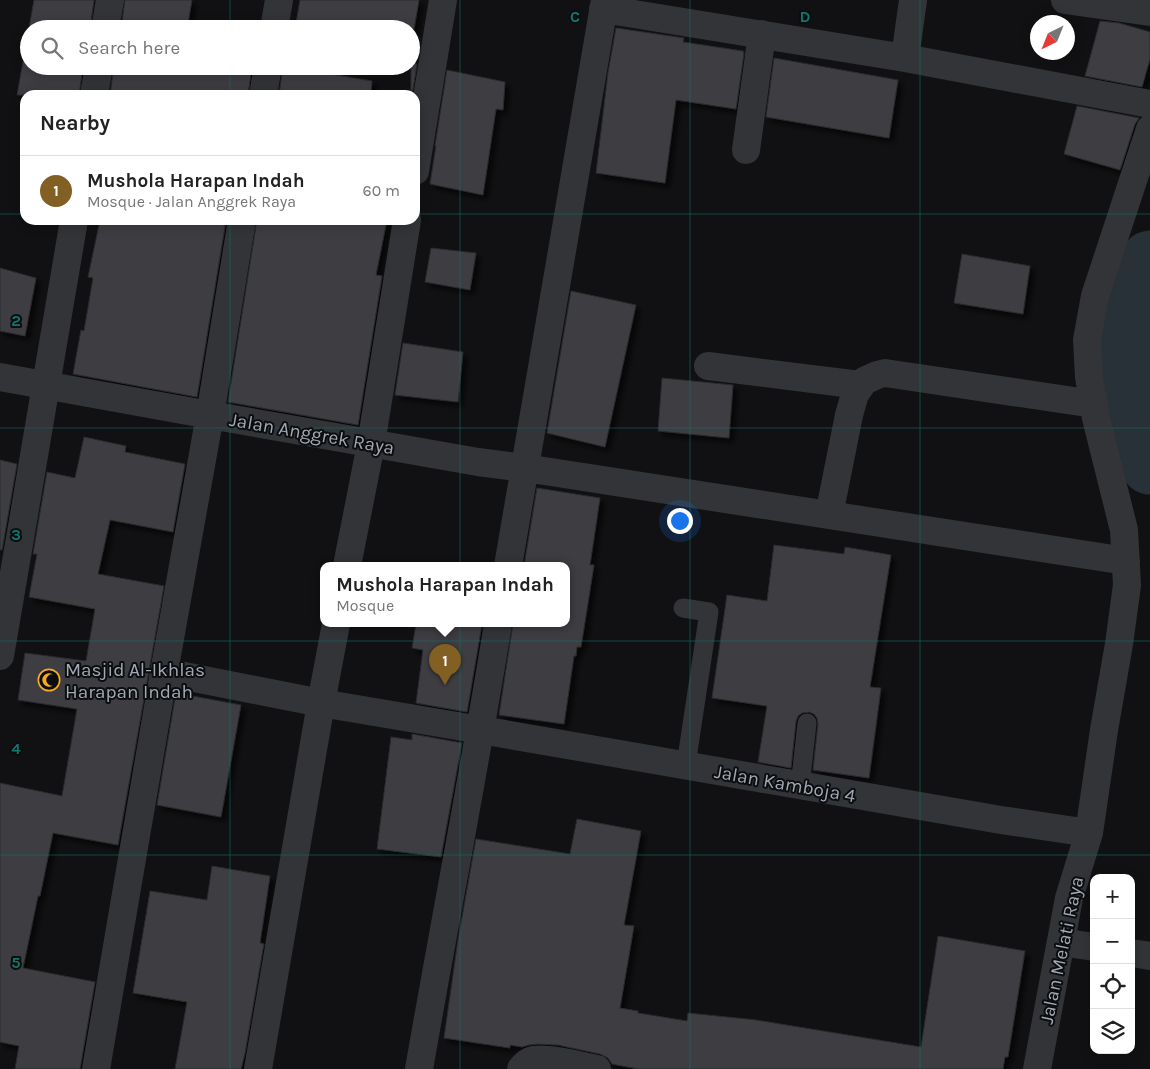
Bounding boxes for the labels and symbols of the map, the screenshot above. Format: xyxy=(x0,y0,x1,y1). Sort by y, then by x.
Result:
text: C xyxy=(570,7,580,26)
text: D xyxy=(800,7,811,26)
north arrow xyxy=(1030,15,1075,60)
text: 2 xyxy=(11,311,21,330)
street label: Jalan Anggrek Raya xyxy=(228,409,396,459)
your location xyxy=(667,508,693,534)
text: 3 xyxy=(11,525,21,544)
pin: 1 xyxy=(429,644,461,685)
place label: Masjid Al-Ikhlas Harapan Indah xyxy=(65,659,205,703)
mosque icon: Masjid Al-Ikhlas Harapan Indah xyxy=(37,668,61,692)
text: 4 xyxy=(11,739,21,758)
street label: Jalan Kamboja 4 xyxy=(713,761,857,807)
street label: Jalan Melati Raya xyxy=(1036,874,1088,1026)
text: 5 xyxy=(11,953,21,972)

